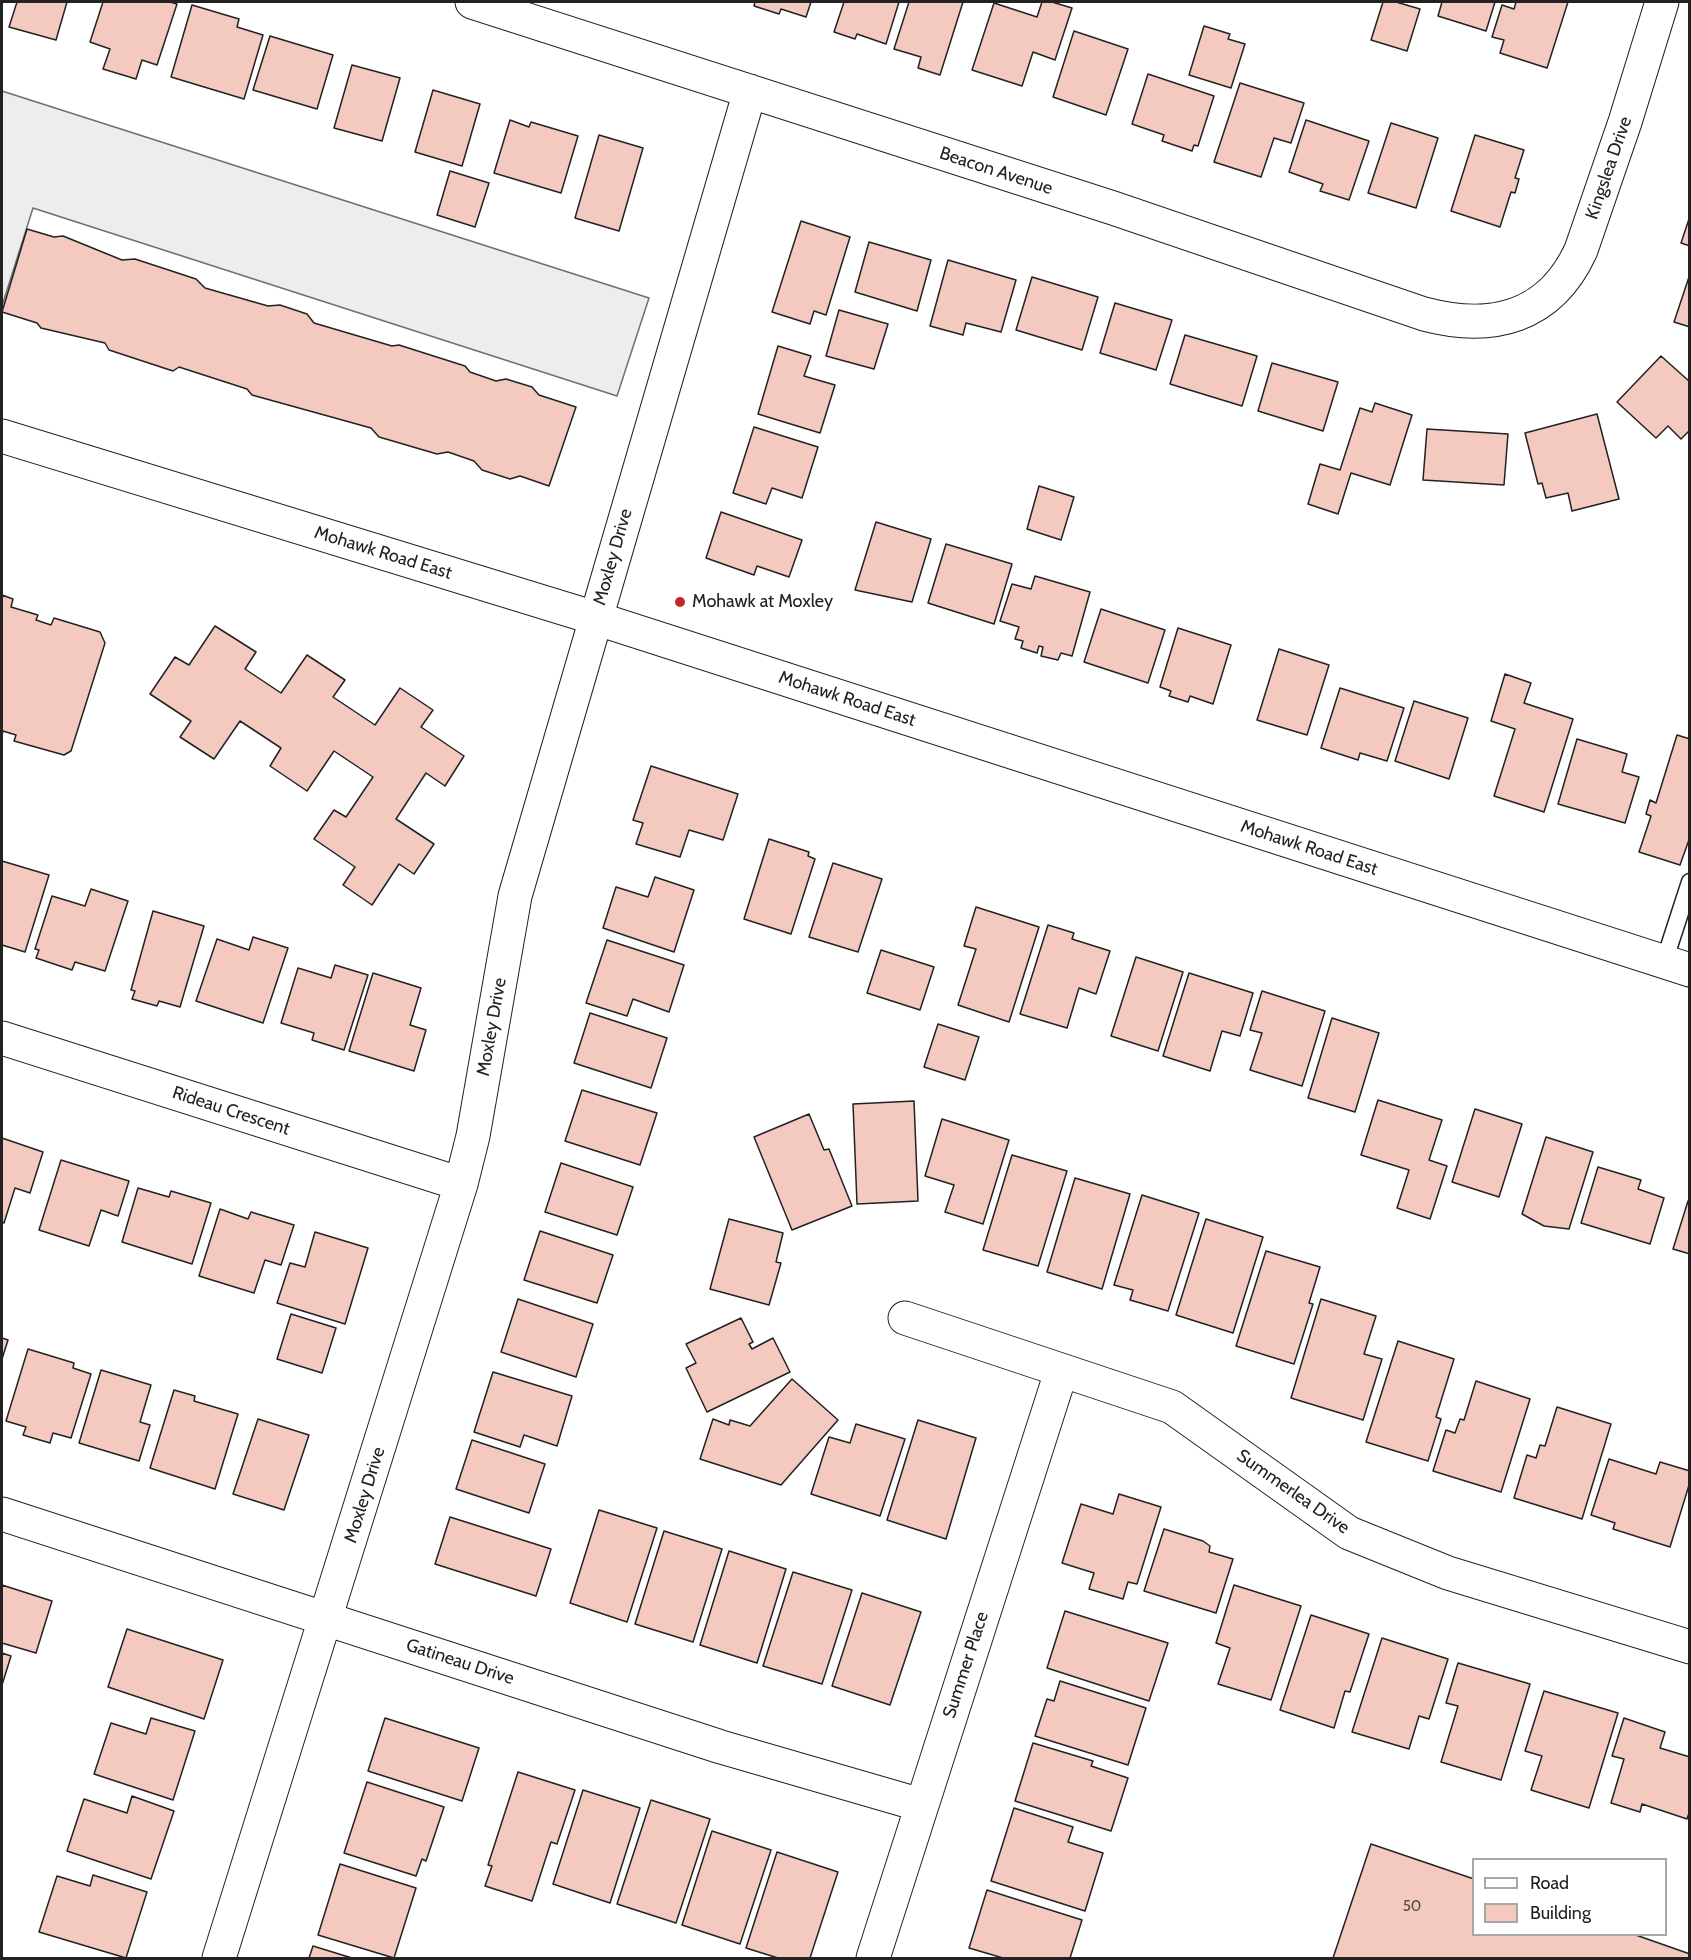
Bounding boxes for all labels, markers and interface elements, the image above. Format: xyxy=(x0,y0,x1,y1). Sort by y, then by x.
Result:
street label: Kingslea Drive xyxy=(1581,114,1637,222)
street label: Beacon Avenue xyxy=(937,143,1055,199)
street label: Moxley Drive xyxy=(589,506,637,608)
street label: Mohawk Road East xyxy=(312,522,454,584)
place label: Mohawk at Moxley xyxy=(692,591,833,613)
marker: Mohawk at Moxley xyxy=(673,595,687,609)
street label: Mohawk Road East xyxy=(776,667,918,731)
street label: Mohawk Road East xyxy=(1238,816,1380,880)
street label: Moxley Drive xyxy=(473,976,511,1078)
street label: Rideau Crescent xyxy=(170,1082,292,1140)
street label: Moxley Drive xyxy=(340,1444,390,1546)
street label: Summerlea Drive xyxy=(1232,1445,1354,1539)
street label: Summer Place xyxy=(939,1609,993,1721)
street label: Gatineau Drive xyxy=(403,1634,517,1690)
legend xyxy=(1472,1858,1667,1936)
text: Road xyxy=(1530,1872,1569,1894)
house number: 50 xyxy=(1403,1898,1421,1916)
text: Building xyxy=(1530,1902,1591,1924)

